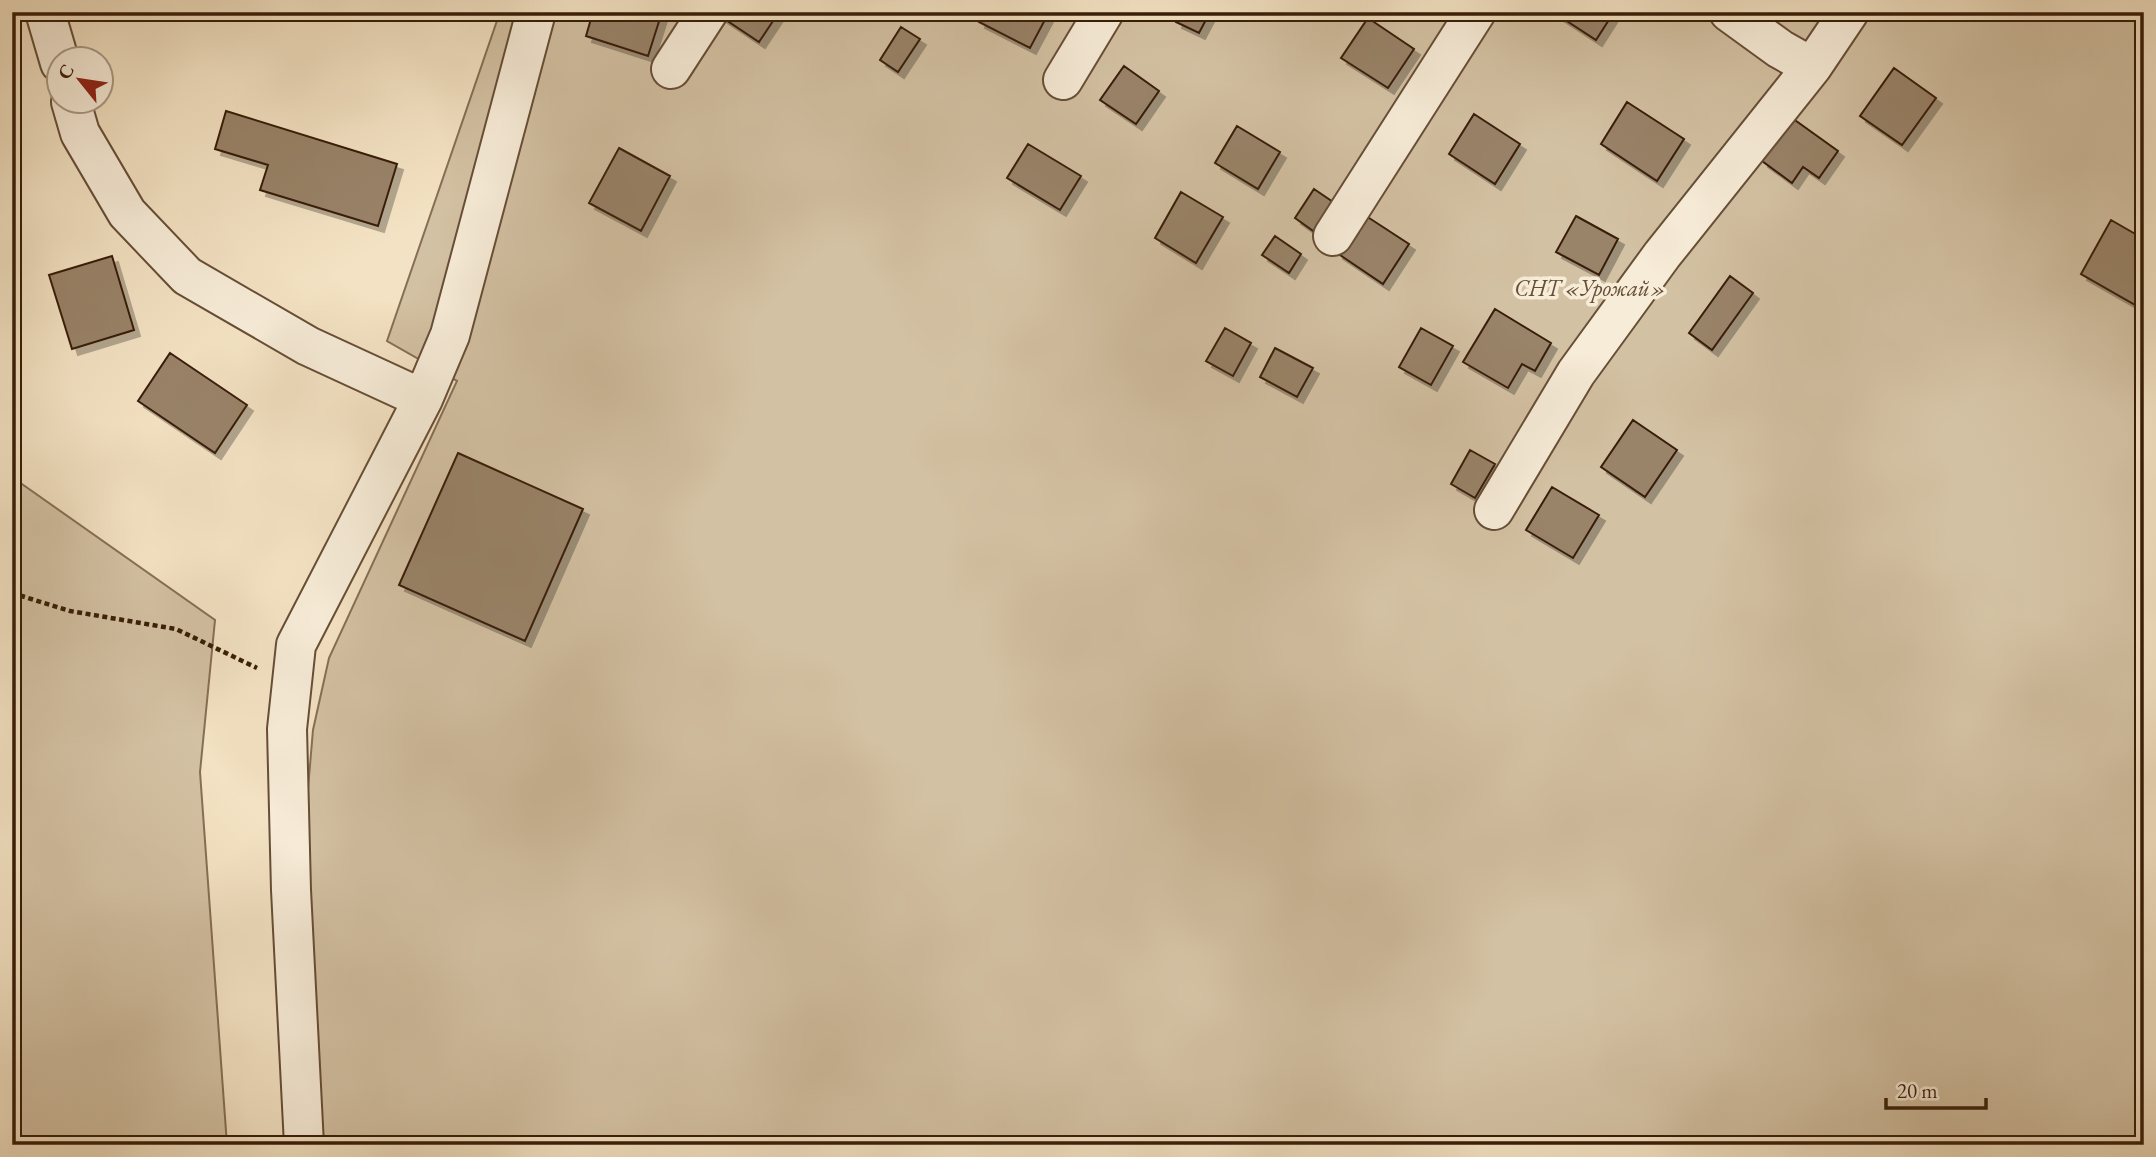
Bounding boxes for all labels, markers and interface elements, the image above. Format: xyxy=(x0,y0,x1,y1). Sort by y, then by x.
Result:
north arrow xyxy=(46,46,116,116)
text: С xyxy=(52,60,80,84)
park label: СНТ «Урожай» xyxy=(1514,273,1666,303)
scale bar xyxy=(1886,1066,1986,1110)
text: 20 m xyxy=(1897,1077,1938,1104)

